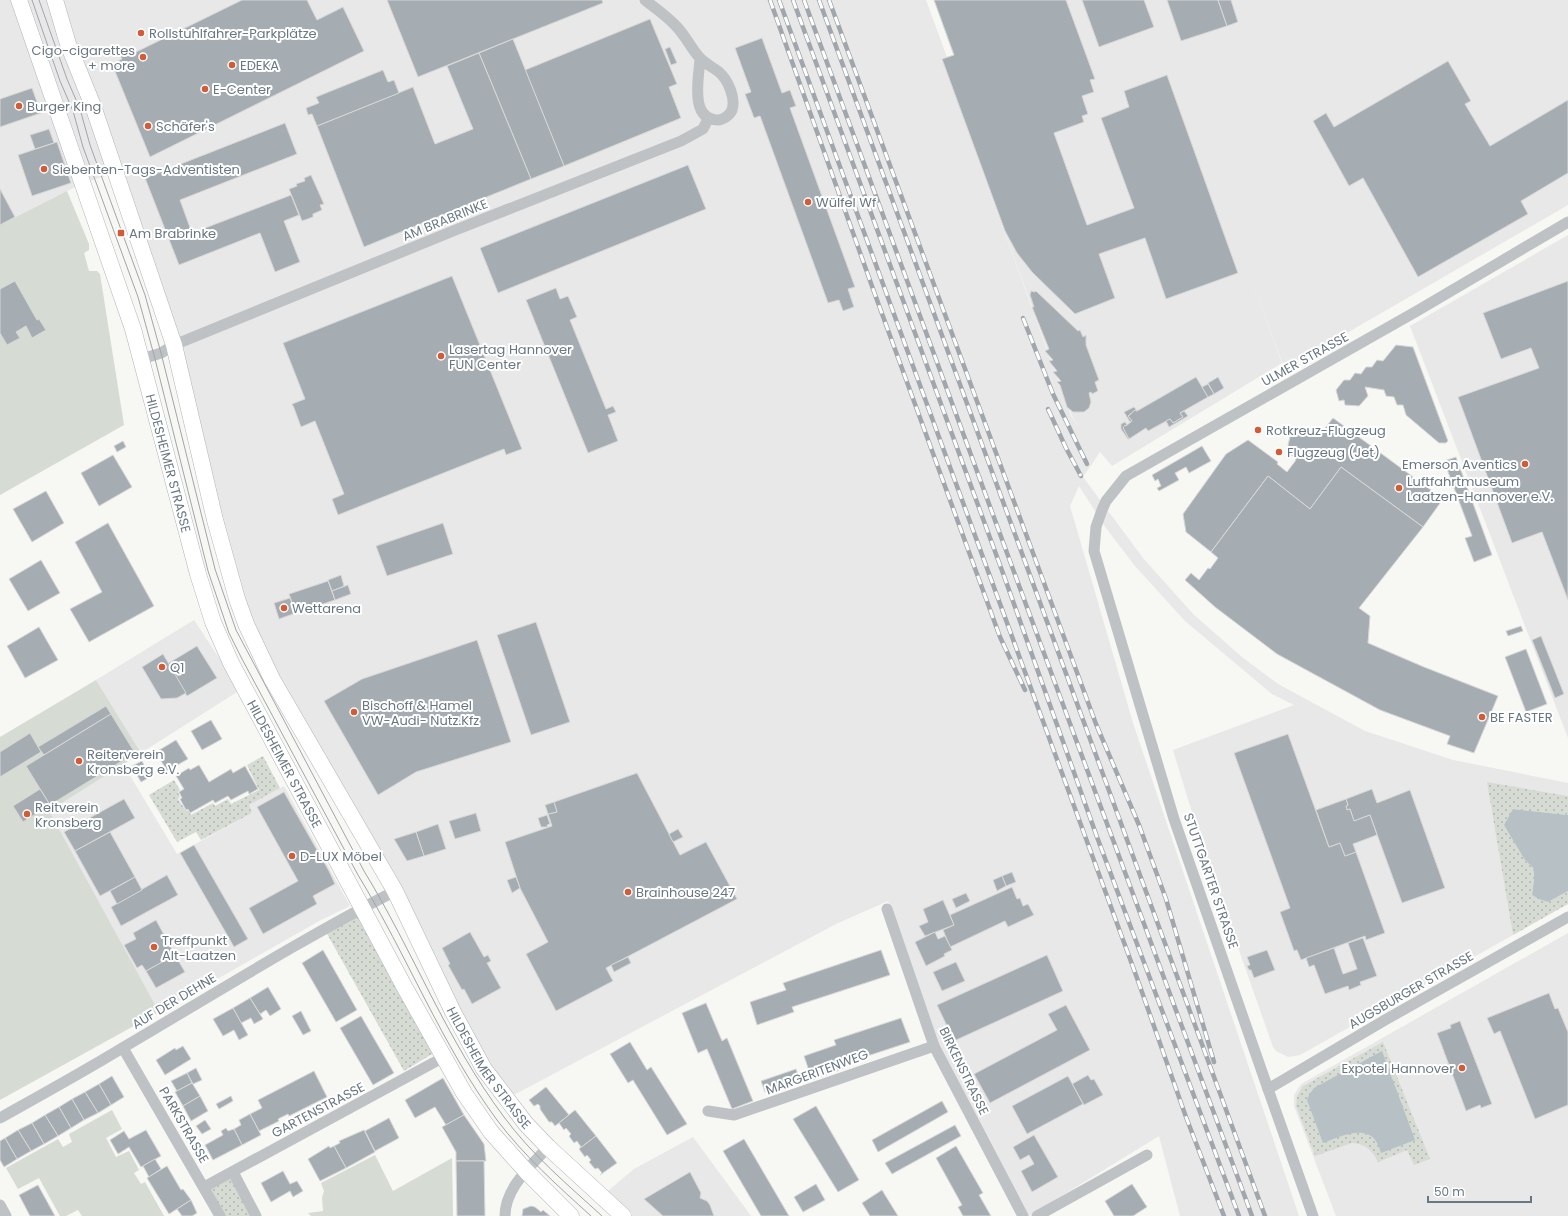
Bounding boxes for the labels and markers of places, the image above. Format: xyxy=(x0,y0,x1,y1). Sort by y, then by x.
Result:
place label: Rollstuhlfahrer-Parkplätze xyxy=(149,24,317,43)
marker: Rollstuhlfahrer-Parkplätze xyxy=(136,28,146,38)
place label: Cigo-cigarettes + more xyxy=(32,41,135,75)
marker: Cigo-cigarettes + more xyxy=(138,52,148,62)
place label: EDEKA xyxy=(240,56,279,75)
marker: EDEKA xyxy=(227,60,237,70)
place label: E-Center xyxy=(213,80,271,99)
marker: E-Center xyxy=(200,84,210,94)
place label: Burger King xyxy=(27,97,101,116)
marker: Burger King xyxy=(14,101,24,111)
place label: Schäfer's xyxy=(156,117,215,136)
marker: Schäfer's xyxy=(143,121,153,131)
place label: Siebenten-Tags-Adventisten xyxy=(52,160,240,179)
marker: Siebenten-Tags-Adventisten xyxy=(39,164,49,174)
place label: Wülfel Wf xyxy=(816,193,876,212)
marker: Wülfel Wf xyxy=(803,197,813,207)
place label: Am Brabrinke xyxy=(129,224,216,243)
marker: Am Brabrinke xyxy=(116,228,126,238)
place label: Lasertag Hannover FUN Center xyxy=(449,340,572,374)
marker: Lasertag Hannover FUN Center xyxy=(436,351,446,361)
place label: Rotkreuz-Flugzeug xyxy=(1266,421,1386,440)
marker: Rotkreuz-Flugzeug xyxy=(1253,425,1263,435)
place label: Flugzeug (Jet) xyxy=(1287,443,1380,462)
marker: Flugzeug (Jet) xyxy=(1274,447,1284,457)
place label: Emerson Aventics xyxy=(1402,455,1517,474)
marker: Emerson Aventics xyxy=(1520,459,1530,469)
place label: Luftfahrtmuseum Laatzen-Hannover e.V. xyxy=(1407,472,1553,506)
marker: Luftfahrtmuseum Laatzen-Hannover e.V. xyxy=(1394,483,1404,493)
place label: Wettarena xyxy=(292,599,361,618)
marker: Wettarena xyxy=(279,603,289,613)
place label: Q1 xyxy=(170,658,184,677)
marker: Q1 xyxy=(157,662,167,672)
place label: Bischoff & Hamel VW-Audi- Nutz.Kfz xyxy=(362,696,479,730)
marker: Bischoff & Hamel VW-Audi- Nutz.Kfz xyxy=(349,707,359,717)
place label: BE FASTER xyxy=(1490,708,1553,727)
marker: BE FASTER xyxy=(1477,712,1487,722)
place label: Reiterverein Kronsberg e.V. xyxy=(87,745,180,779)
marker: Reiterverein Kronsberg e.V. xyxy=(74,756,84,766)
place label: Reitverein Kronsberg xyxy=(35,798,102,832)
marker: Reitverein Kronsberg xyxy=(22,809,32,819)
place label: D-LUX Möbel xyxy=(300,847,382,866)
marker: D-LUX Möbel xyxy=(287,851,297,861)
place label: Brainhouse 247 xyxy=(636,883,735,902)
marker: Brainhouse 247 xyxy=(623,887,633,897)
place label: Treffpunkt Alt-Laatzen xyxy=(162,931,236,965)
marker: Treffpunkt Alt-Laatzen xyxy=(149,942,159,952)
place label: Expotel Hannover xyxy=(1342,1059,1454,1078)
marker: Expotel Hannover xyxy=(1457,1063,1467,1073)

